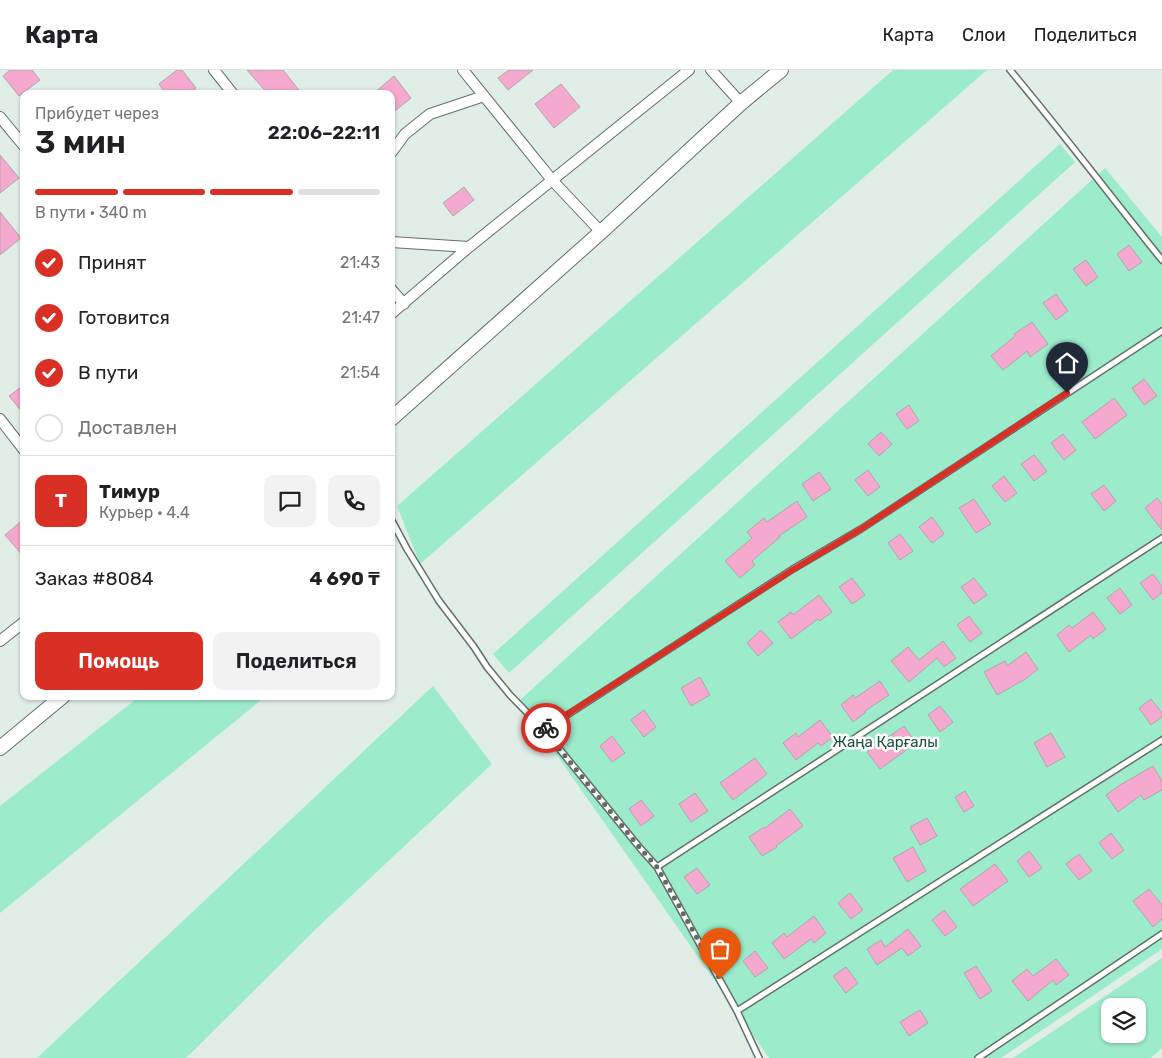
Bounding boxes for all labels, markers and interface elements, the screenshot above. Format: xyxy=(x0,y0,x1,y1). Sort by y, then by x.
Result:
text: Карта xyxy=(25,21,98,49)
text: Карта xyxy=(883,24,934,46)
text: Слои xyxy=(962,24,1006,46)
text: Поделиться xyxy=(1034,24,1137,46)
text: Прибудет через xyxy=(35,104,159,123)
text: 22:06–22:11 xyxy=(268,121,380,144)
text: 3 мин xyxy=(35,123,126,161)
text: В пути · 340 m xyxy=(35,203,147,222)
icon: check xyxy=(35,249,63,277)
text: Принят xyxy=(78,251,146,274)
text: 21:43 xyxy=(340,253,380,272)
icon: check xyxy=(35,304,63,332)
text: Готовится xyxy=(78,306,170,329)
text: 21:47 xyxy=(342,308,380,327)
pin xyxy=(1046,342,1088,393)
icon: home xyxy=(1053,349,1081,377)
icon: check xyxy=(35,359,63,387)
text: В пути xyxy=(78,361,138,384)
text: 21:54 xyxy=(340,363,380,382)
text: Доставлен xyxy=(78,416,177,439)
button: chat xyxy=(264,475,316,527)
button: phone xyxy=(328,475,380,527)
text: Тимур xyxy=(99,480,160,503)
text: Т xyxy=(55,489,67,512)
text: Курьер · 4.4 xyxy=(99,503,190,522)
text: Заказ #8084 xyxy=(35,567,154,590)
text: 4 690 ₸ xyxy=(309,567,380,590)
button: Помощь xyxy=(35,632,203,690)
button: Поделиться xyxy=(213,632,380,690)
courier xyxy=(521,703,571,753)
icon: bike xyxy=(532,714,560,742)
park label: Жаңа Қарғалы xyxy=(832,733,938,751)
pin xyxy=(699,928,741,979)
icon: bag xyxy=(706,935,734,963)
map controls xyxy=(1101,998,1146,1043)
button: layers xyxy=(1101,998,1146,1043)

